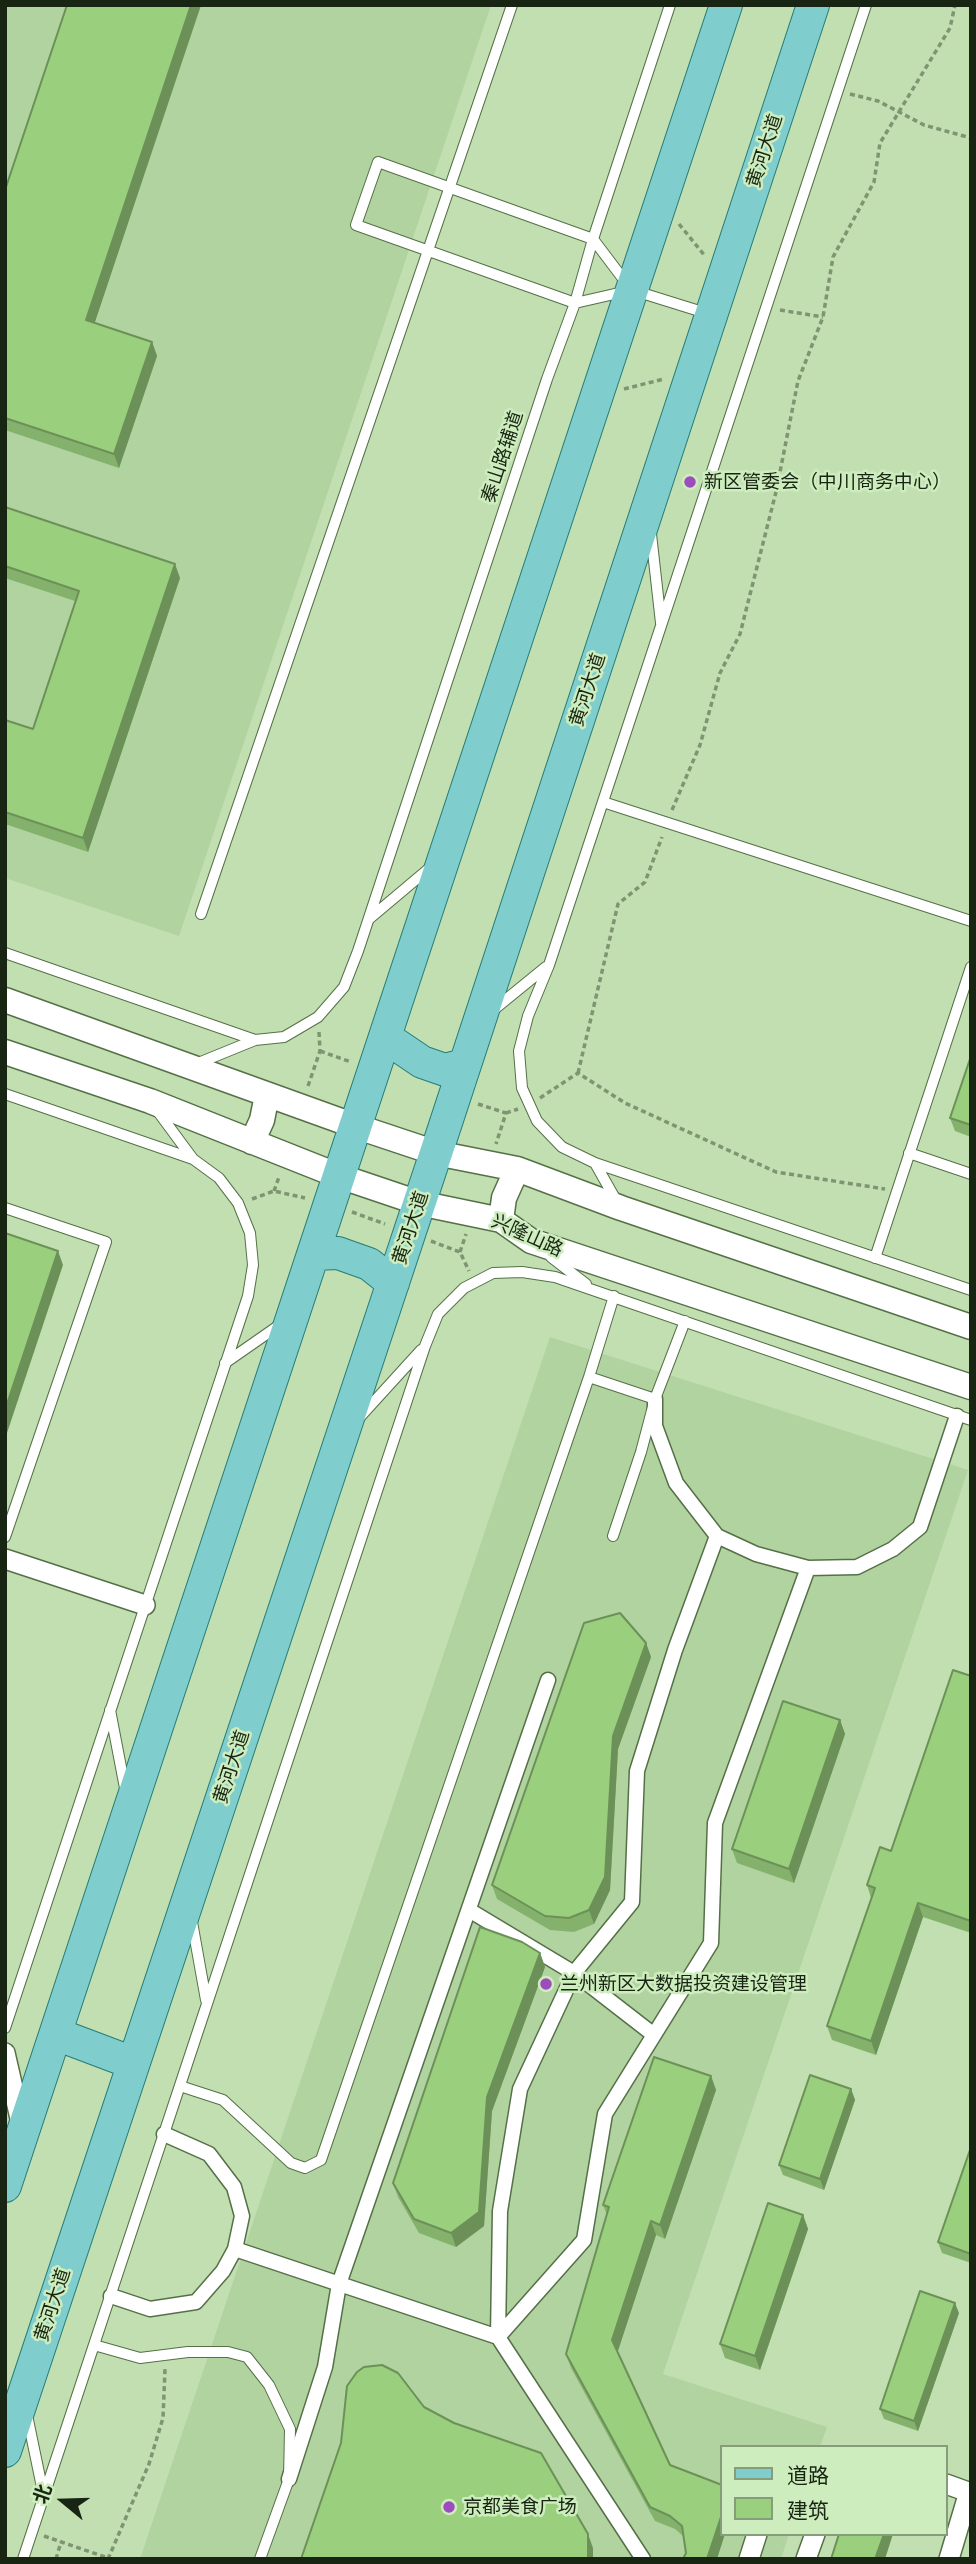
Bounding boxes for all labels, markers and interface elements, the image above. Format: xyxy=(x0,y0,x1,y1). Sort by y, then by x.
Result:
street label: 黄河大道 xyxy=(742,111,788,191)
street label: 秦山路辅道 xyxy=(477,408,529,506)
place label: 新区管委会（中川商务中心） xyxy=(704,471,951,493)
marker: 新区管委会（中川商务中心） xyxy=(682,474,698,490)
street label: 黄河大道 xyxy=(565,650,611,730)
street label: 黄河大道 xyxy=(388,1188,434,1268)
street label: 兴隆山路 xyxy=(488,1210,566,1262)
street label: 黄河大道 xyxy=(209,1727,255,1807)
place label: 兰州新区大数据投资建设管理 xyxy=(560,1973,807,1995)
marker: 兰州新区大数据投资建设管理 xyxy=(538,1976,554,1992)
street label: 黄河大道 xyxy=(30,2265,76,2345)
legend xyxy=(720,2445,948,2536)
text: 道路 xyxy=(787,2463,829,2488)
north arrow xyxy=(28,2466,98,2536)
text: 北 xyxy=(29,2481,57,2507)
place label: 京都美食广场 xyxy=(463,2496,577,2518)
text: 建筑 xyxy=(787,2498,829,2523)
marker: 京都美食广场 xyxy=(441,2499,457,2515)

